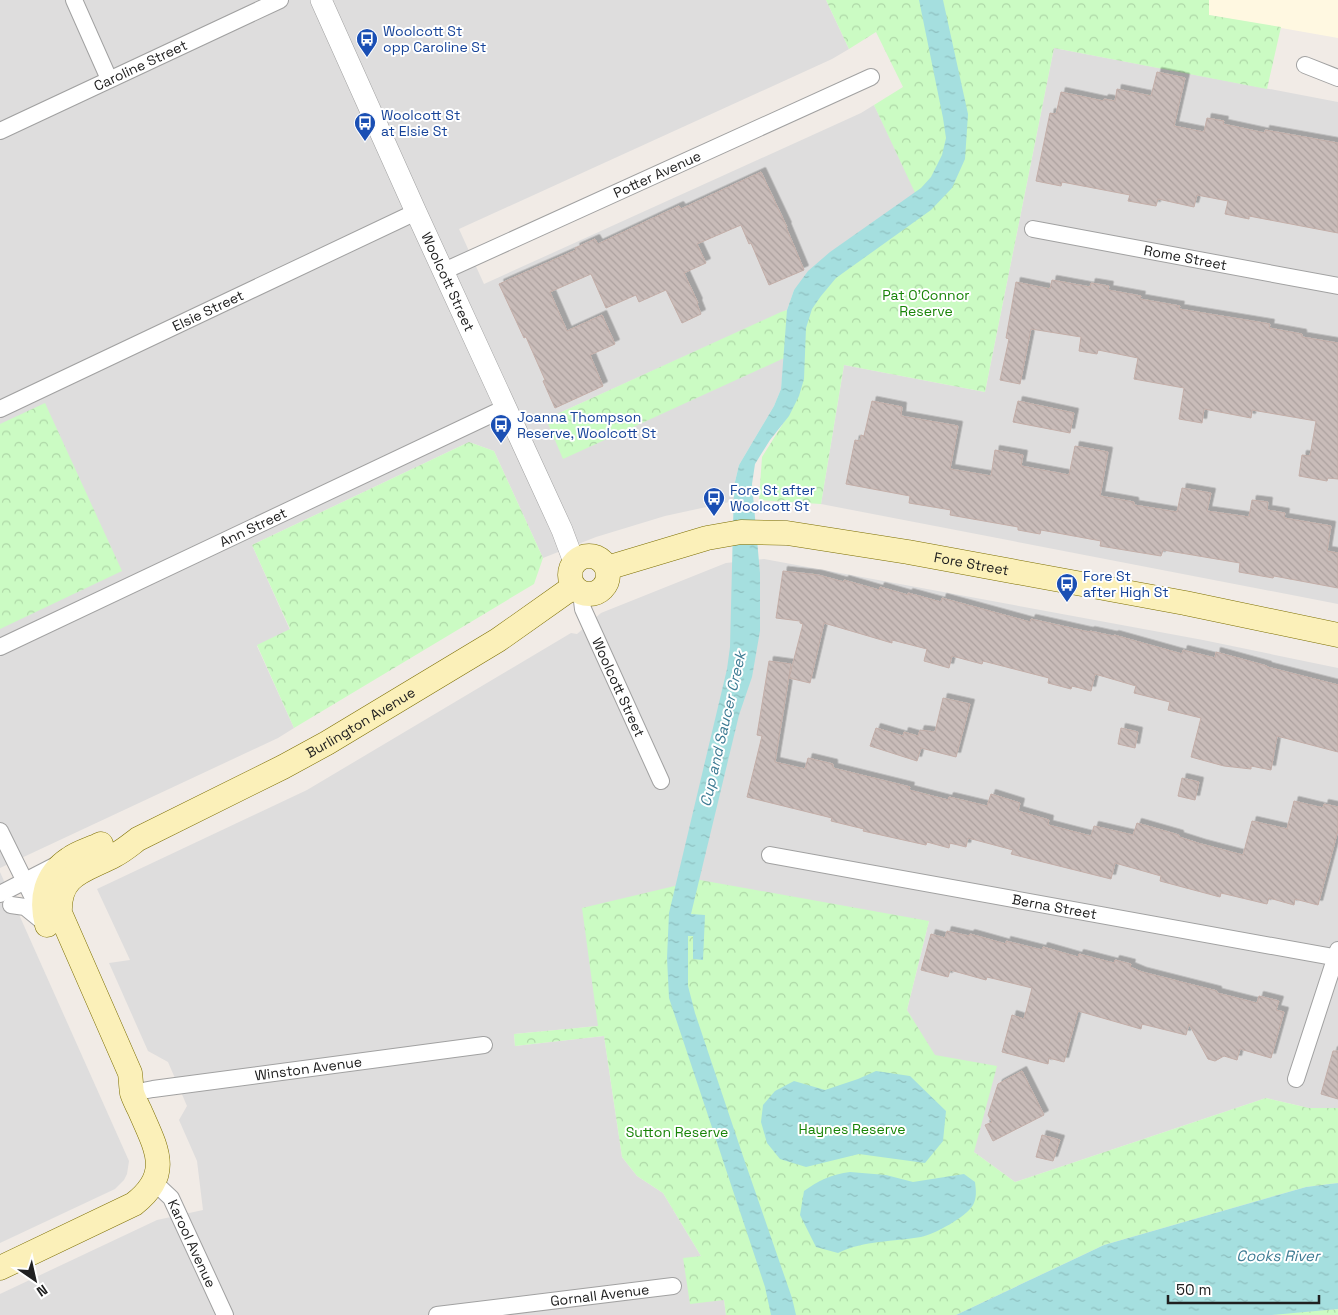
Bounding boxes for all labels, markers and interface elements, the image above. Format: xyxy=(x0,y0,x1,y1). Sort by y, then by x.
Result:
place label: Woolcott St opp Caroline St xyxy=(383,22,486,56)
bus stop icon: Woolcott St opp Caroline St xyxy=(355,27,379,58)
street label: Caroline Street xyxy=(91,36,190,95)
place label: Woolcott St at Elsie St xyxy=(381,106,460,140)
bus stop icon: Woolcott St at Elsie St xyxy=(353,111,377,142)
street label: Potter Avenue xyxy=(610,147,704,202)
street label: Woolcott Street xyxy=(417,229,479,334)
street label: Rome Street xyxy=(1142,241,1228,274)
street label: Elsie Street xyxy=(169,286,246,335)
park label: Pat O'Connor Reserve xyxy=(882,286,970,320)
place label: Joanna Thompson Reserve, Woolcott St xyxy=(517,408,656,442)
bus stop icon: Joanna Thompson Reserve, Woolcott St xyxy=(489,413,513,444)
place label: Fore St after Woolcott St xyxy=(730,481,815,515)
bus stop icon: Fore St after Woolcott St xyxy=(702,486,726,517)
street label: Ann Street xyxy=(216,504,290,551)
street label: Fore Street xyxy=(933,548,1010,579)
place label: Fore St after High St xyxy=(1083,567,1169,601)
bus stop icon: Fore St after High St xyxy=(1055,572,1079,603)
street label: Woolcott Street xyxy=(588,635,649,740)
water label: Cup and Saucer Creek xyxy=(695,648,750,808)
street label: Burlington Avenue xyxy=(303,683,418,762)
street label: Berna Street xyxy=(1010,890,1098,923)
street label: Winston Avenue xyxy=(254,1052,363,1084)
park label: Haynes Reserve xyxy=(798,1120,906,1138)
park label: Sutton Reserve xyxy=(626,1123,728,1141)
street label: Karool Avenue xyxy=(164,1196,220,1291)
water label: Cooks River xyxy=(1236,1246,1321,1265)
north arrow xyxy=(10,1255,60,1305)
scale bar xyxy=(1168,1272,1319,1304)
street label: Gornall Avenue xyxy=(549,1280,650,1310)
text: 50 m xyxy=(1176,1280,1211,1299)
text: N xyxy=(33,1281,51,1301)

